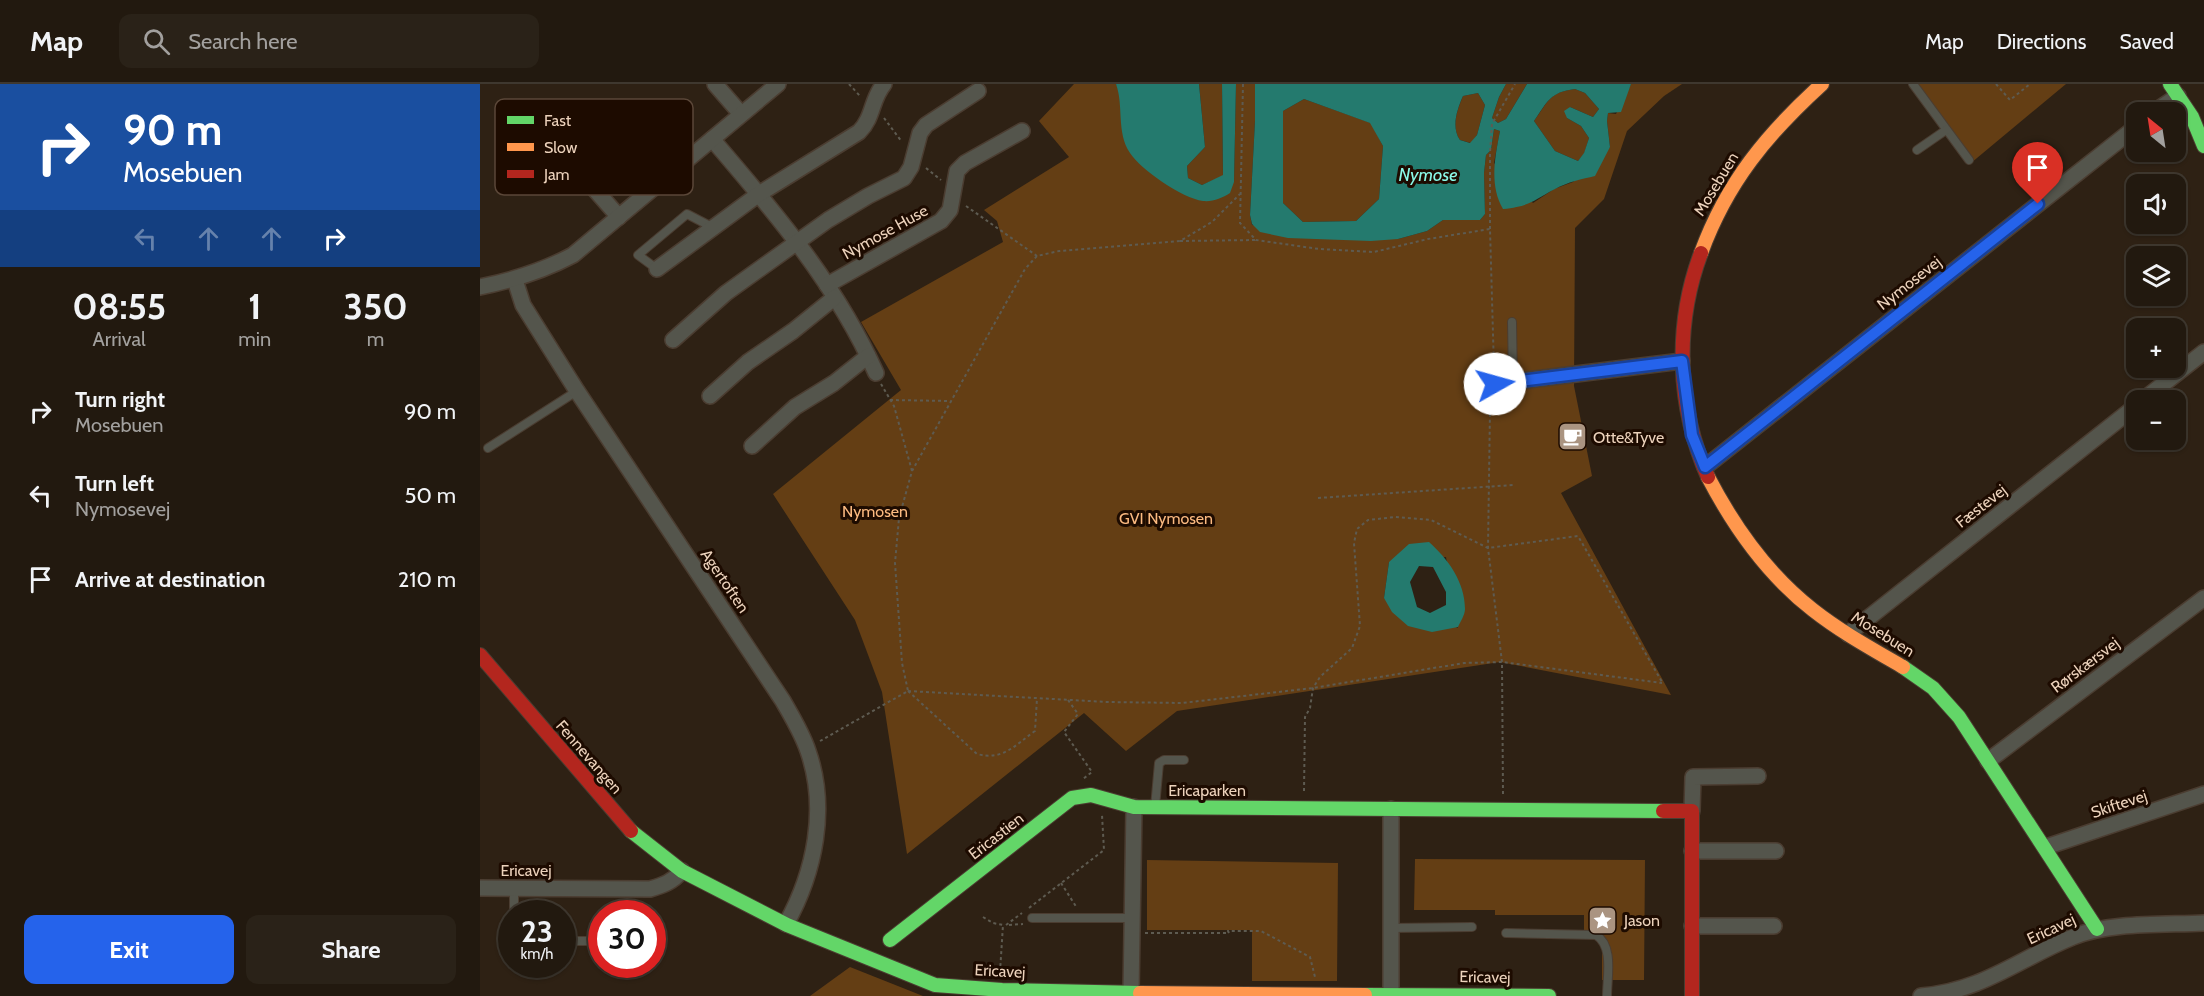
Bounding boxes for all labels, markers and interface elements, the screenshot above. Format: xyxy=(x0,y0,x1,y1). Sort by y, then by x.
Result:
search box xyxy=(119,14,539,68)
text: Map xyxy=(30,24,83,58)
icon: search xyxy=(140,25,173,58)
text: Search here xyxy=(188,28,297,55)
text: Map xyxy=(1925,29,1964,54)
text: Directions xyxy=(1997,29,2086,54)
text: Saved xyxy=(2119,29,2174,54)
legend xyxy=(495,99,693,195)
north arrow xyxy=(2126,102,2186,162)
map controls xyxy=(2126,102,2186,450)
text: 90 m xyxy=(123,104,222,156)
icon: right xyxy=(24,108,102,186)
text: Fast xyxy=(544,111,572,130)
text: Slow xyxy=(544,138,578,157)
pin xyxy=(2012,142,2063,204)
street label: Mosebuen xyxy=(1690,149,1742,219)
icon: arrive xyxy=(2021,151,2054,184)
text: Mosebuen xyxy=(123,156,243,189)
water label: Nymose xyxy=(1399,164,1457,186)
text: Jam xyxy=(543,165,570,184)
button: sound xyxy=(2126,174,2186,234)
street label: Nymose Huse xyxy=(839,201,931,263)
icon: left xyxy=(129,222,162,255)
icon: ahead xyxy=(192,222,225,255)
icon: ahead xyxy=(255,222,288,255)
icon: right xyxy=(318,222,351,255)
button: layers xyxy=(2126,246,2186,306)
street label: Nymosevej xyxy=(1873,252,1945,314)
text: 08:55 xyxy=(72,284,166,328)
text: 1 xyxy=(248,284,261,328)
text: 350 xyxy=(344,284,408,328)
button: + xyxy=(2126,318,2186,378)
text: Arrival xyxy=(93,327,146,351)
text: min xyxy=(238,327,271,351)
text: m xyxy=(367,327,384,351)
position arrow xyxy=(1463,352,1527,416)
text: Turn right xyxy=(75,386,165,413)
button: − xyxy=(2126,390,2186,450)
icon: right xyxy=(24,395,57,428)
text: 90 m xyxy=(404,398,456,425)
text: Mosebuen xyxy=(75,413,164,437)
cafe icon: Otte&Tyve xyxy=(1556,421,1588,453)
place label: Otte&Tyve xyxy=(1593,428,1664,447)
text: Turn left xyxy=(75,470,154,497)
icon: left xyxy=(24,479,57,512)
street label: Fæstevej xyxy=(1952,480,2010,532)
text: 50 m xyxy=(404,482,456,509)
text: Nymosevej xyxy=(75,497,170,521)
park label: Nymosen xyxy=(842,502,908,521)
park label: GVI Nymosen xyxy=(1119,509,1213,528)
street label: Agertoften xyxy=(697,546,753,617)
icon: arrive xyxy=(24,563,57,596)
text: Arrive at destination xyxy=(75,566,265,593)
text: 210 m xyxy=(398,566,456,593)
street label: Mosebuen xyxy=(1848,607,1918,661)
street label: Rørskærsvej xyxy=(2047,633,2123,697)
street label: Fennevangen xyxy=(552,716,626,798)
street label: Ericaparken xyxy=(1168,781,1246,800)
street label: Skiftevej xyxy=(2089,786,2149,822)
street label: Ericastien xyxy=(965,809,1027,863)
street label: Ericavej xyxy=(500,861,552,880)
speed limit sign: 30 xyxy=(588,900,666,978)
place icon: Jason xyxy=(1587,904,1619,936)
street label: Ericavej xyxy=(2024,910,2078,948)
place label: Jason xyxy=(1623,911,1660,930)
text: 23 xyxy=(521,913,553,950)
button: Exit xyxy=(24,915,234,984)
button: Share xyxy=(246,915,456,984)
text: km/h xyxy=(521,945,553,963)
street label: Ericavej xyxy=(974,960,1026,982)
street label: Ericavej xyxy=(1459,967,1511,987)

